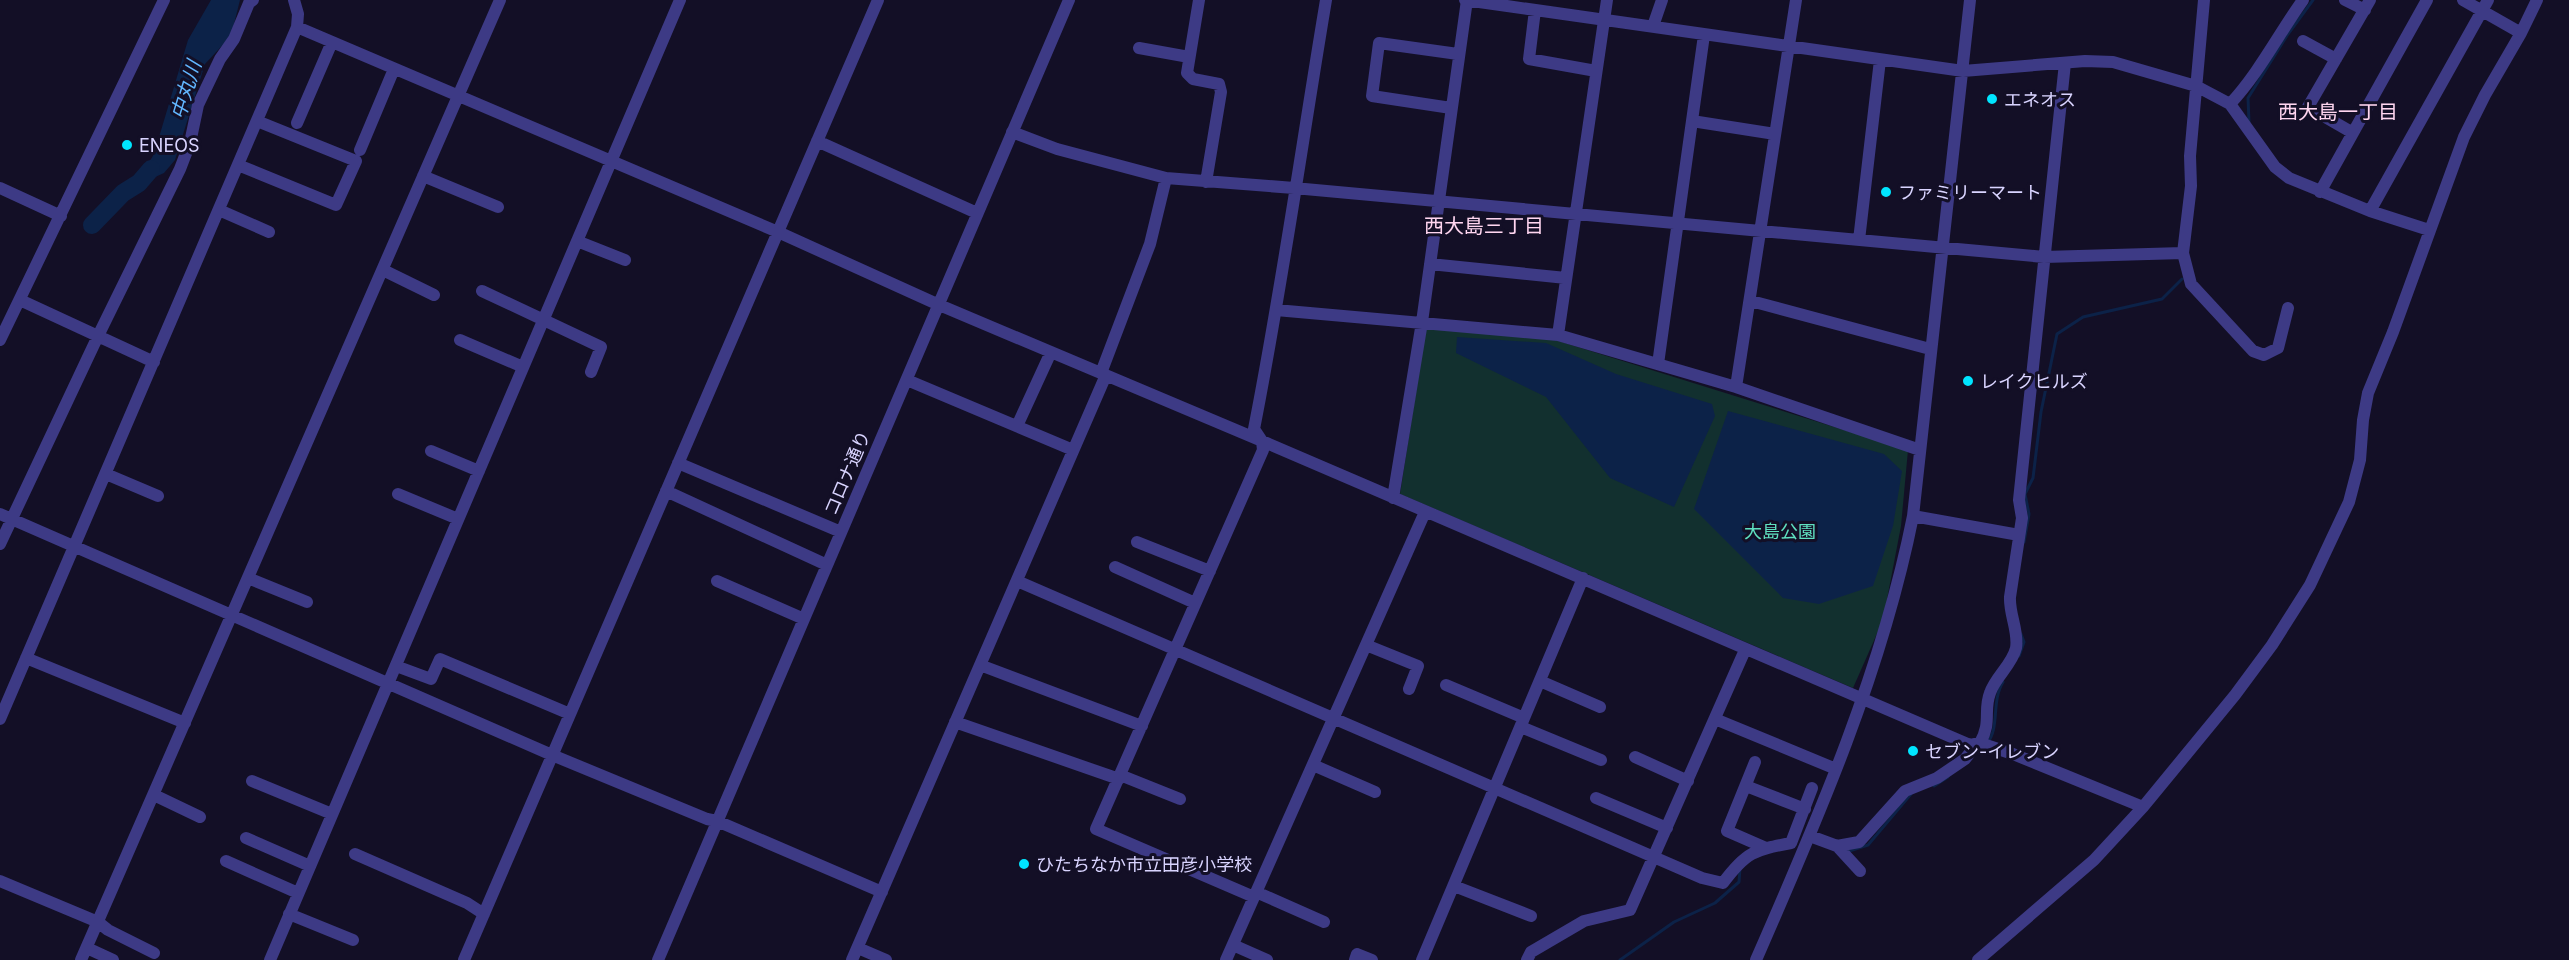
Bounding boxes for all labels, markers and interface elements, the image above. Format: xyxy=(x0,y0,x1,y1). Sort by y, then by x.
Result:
water label: 中丸川 xyxy=(166,56,207,122)
place label: エネオス xyxy=(2004,89,2076,110)
marker: エネオス xyxy=(1985,92,1999,106)
district label: 西大島一丁目 xyxy=(2278,100,2398,124)
place label: ENEOS xyxy=(139,135,200,156)
marker: ENEOS xyxy=(120,138,134,152)
place label: ファミリーマート xyxy=(1898,182,2042,203)
marker: ファミリーマート xyxy=(1879,185,1893,199)
district label: 西大島三丁目 xyxy=(1424,214,1544,238)
place label: レイクヒルズ xyxy=(1980,371,2088,392)
marker: レイクヒルズ xyxy=(1961,374,1975,388)
street label: コロナ通り xyxy=(820,427,874,519)
park label: 大島公園 xyxy=(1744,521,1816,542)
place label: セブン-イレブン xyxy=(1925,741,2059,762)
marker: セブン-イレブン xyxy=(1906,744,1920,758)
place label: ひたちなか市立田彦小学校 xyxy=(1036,854,1252,875)
marker: ひたちなか市立田彦小学校 xyxy=(1017,857,1031,871)

